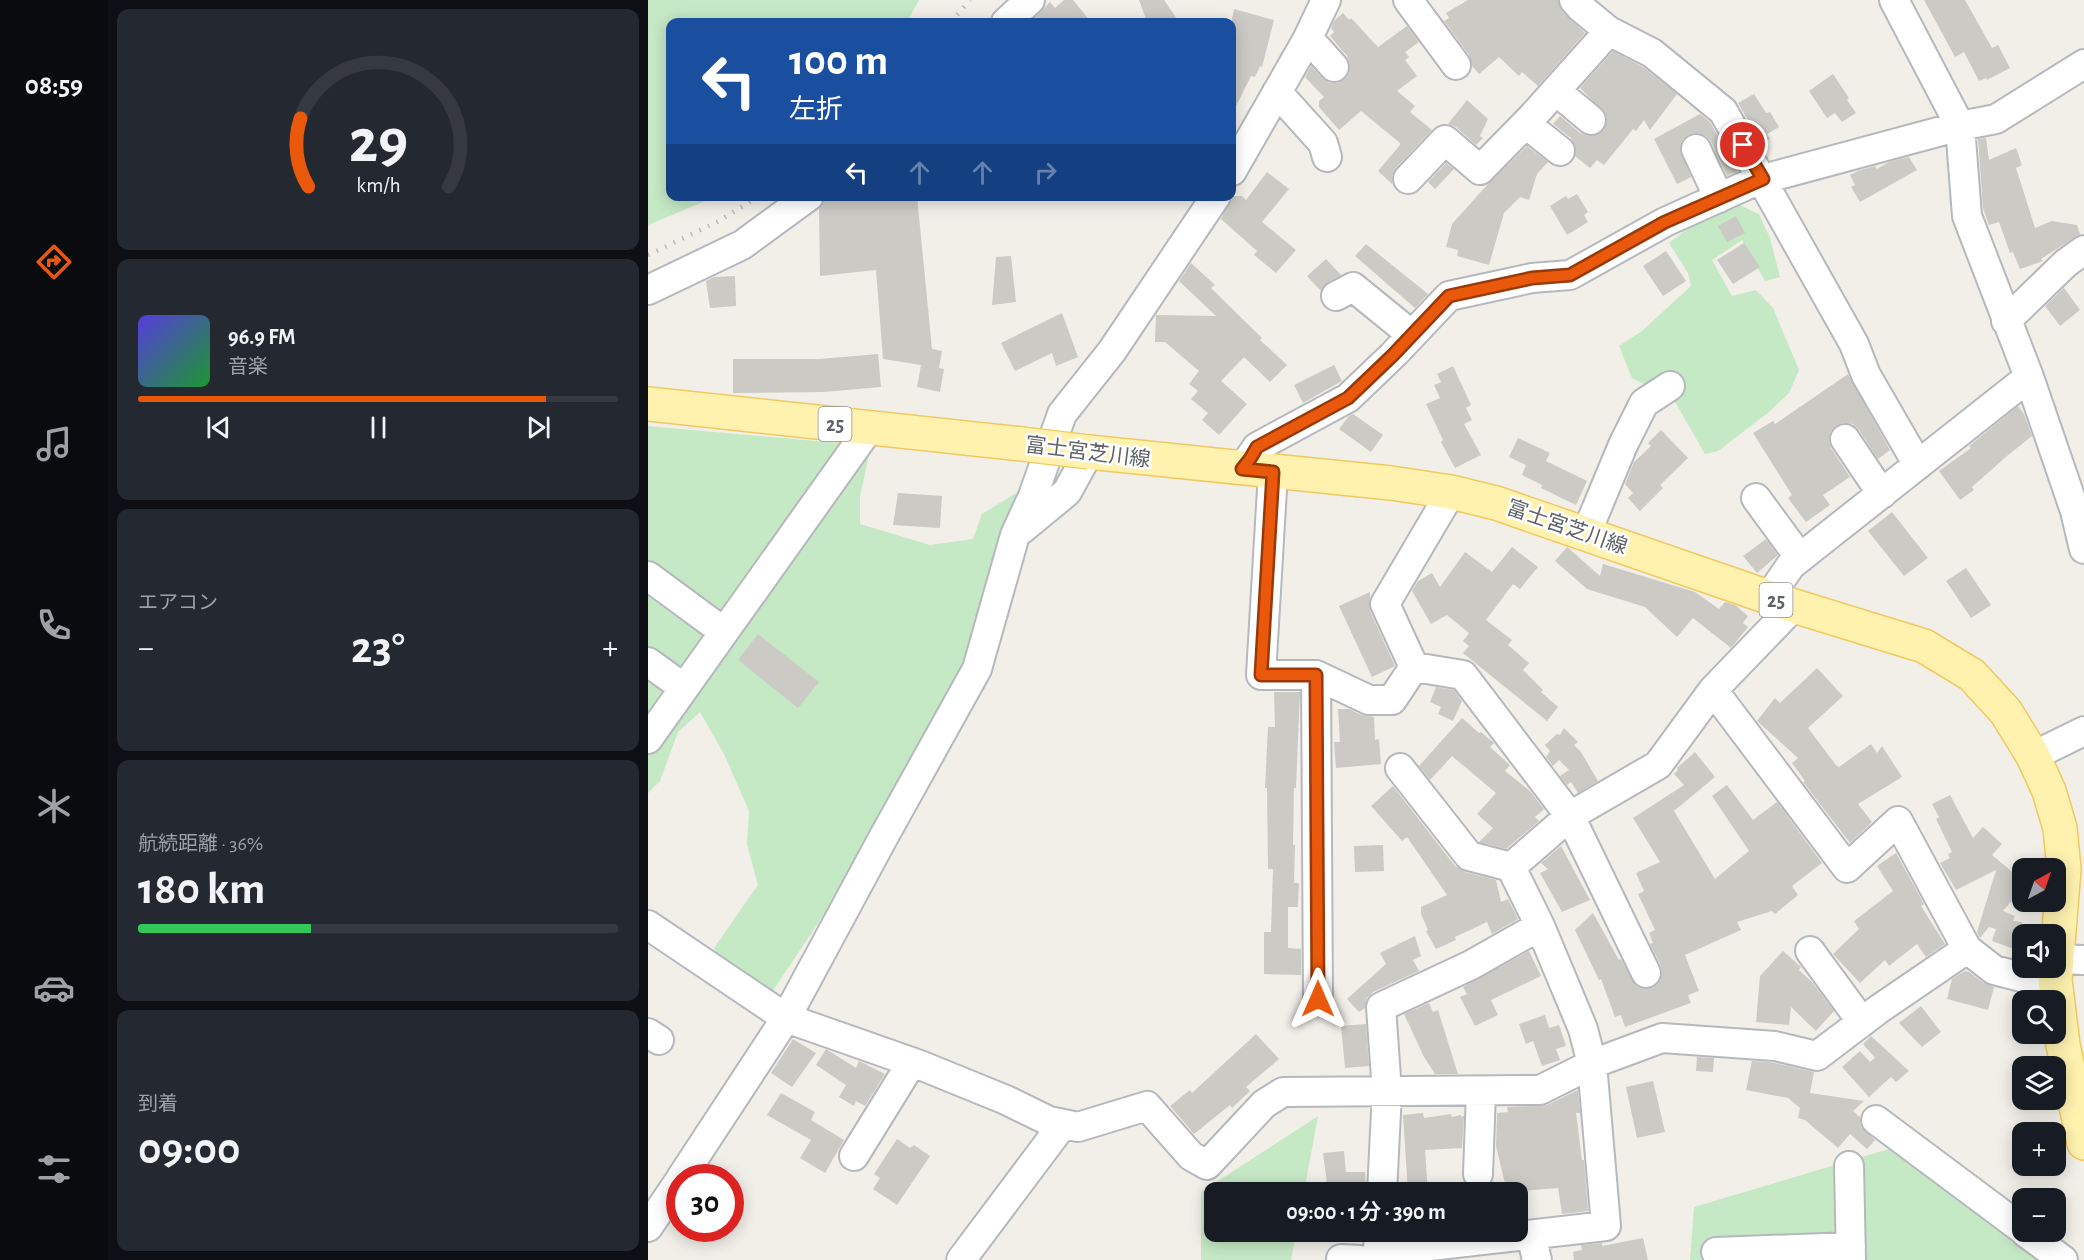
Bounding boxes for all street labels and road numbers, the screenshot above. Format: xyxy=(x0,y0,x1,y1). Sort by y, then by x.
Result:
road number: 25 xyxy=(818,407,852,441)
street label: 富士宮芝川線 xyxy=(1024,433,1152,471)
street label: 富士宮芝川線 xyxy=(1504,496,1630,558)
road number: 25 xyxy=(1760,583,1792,617)

